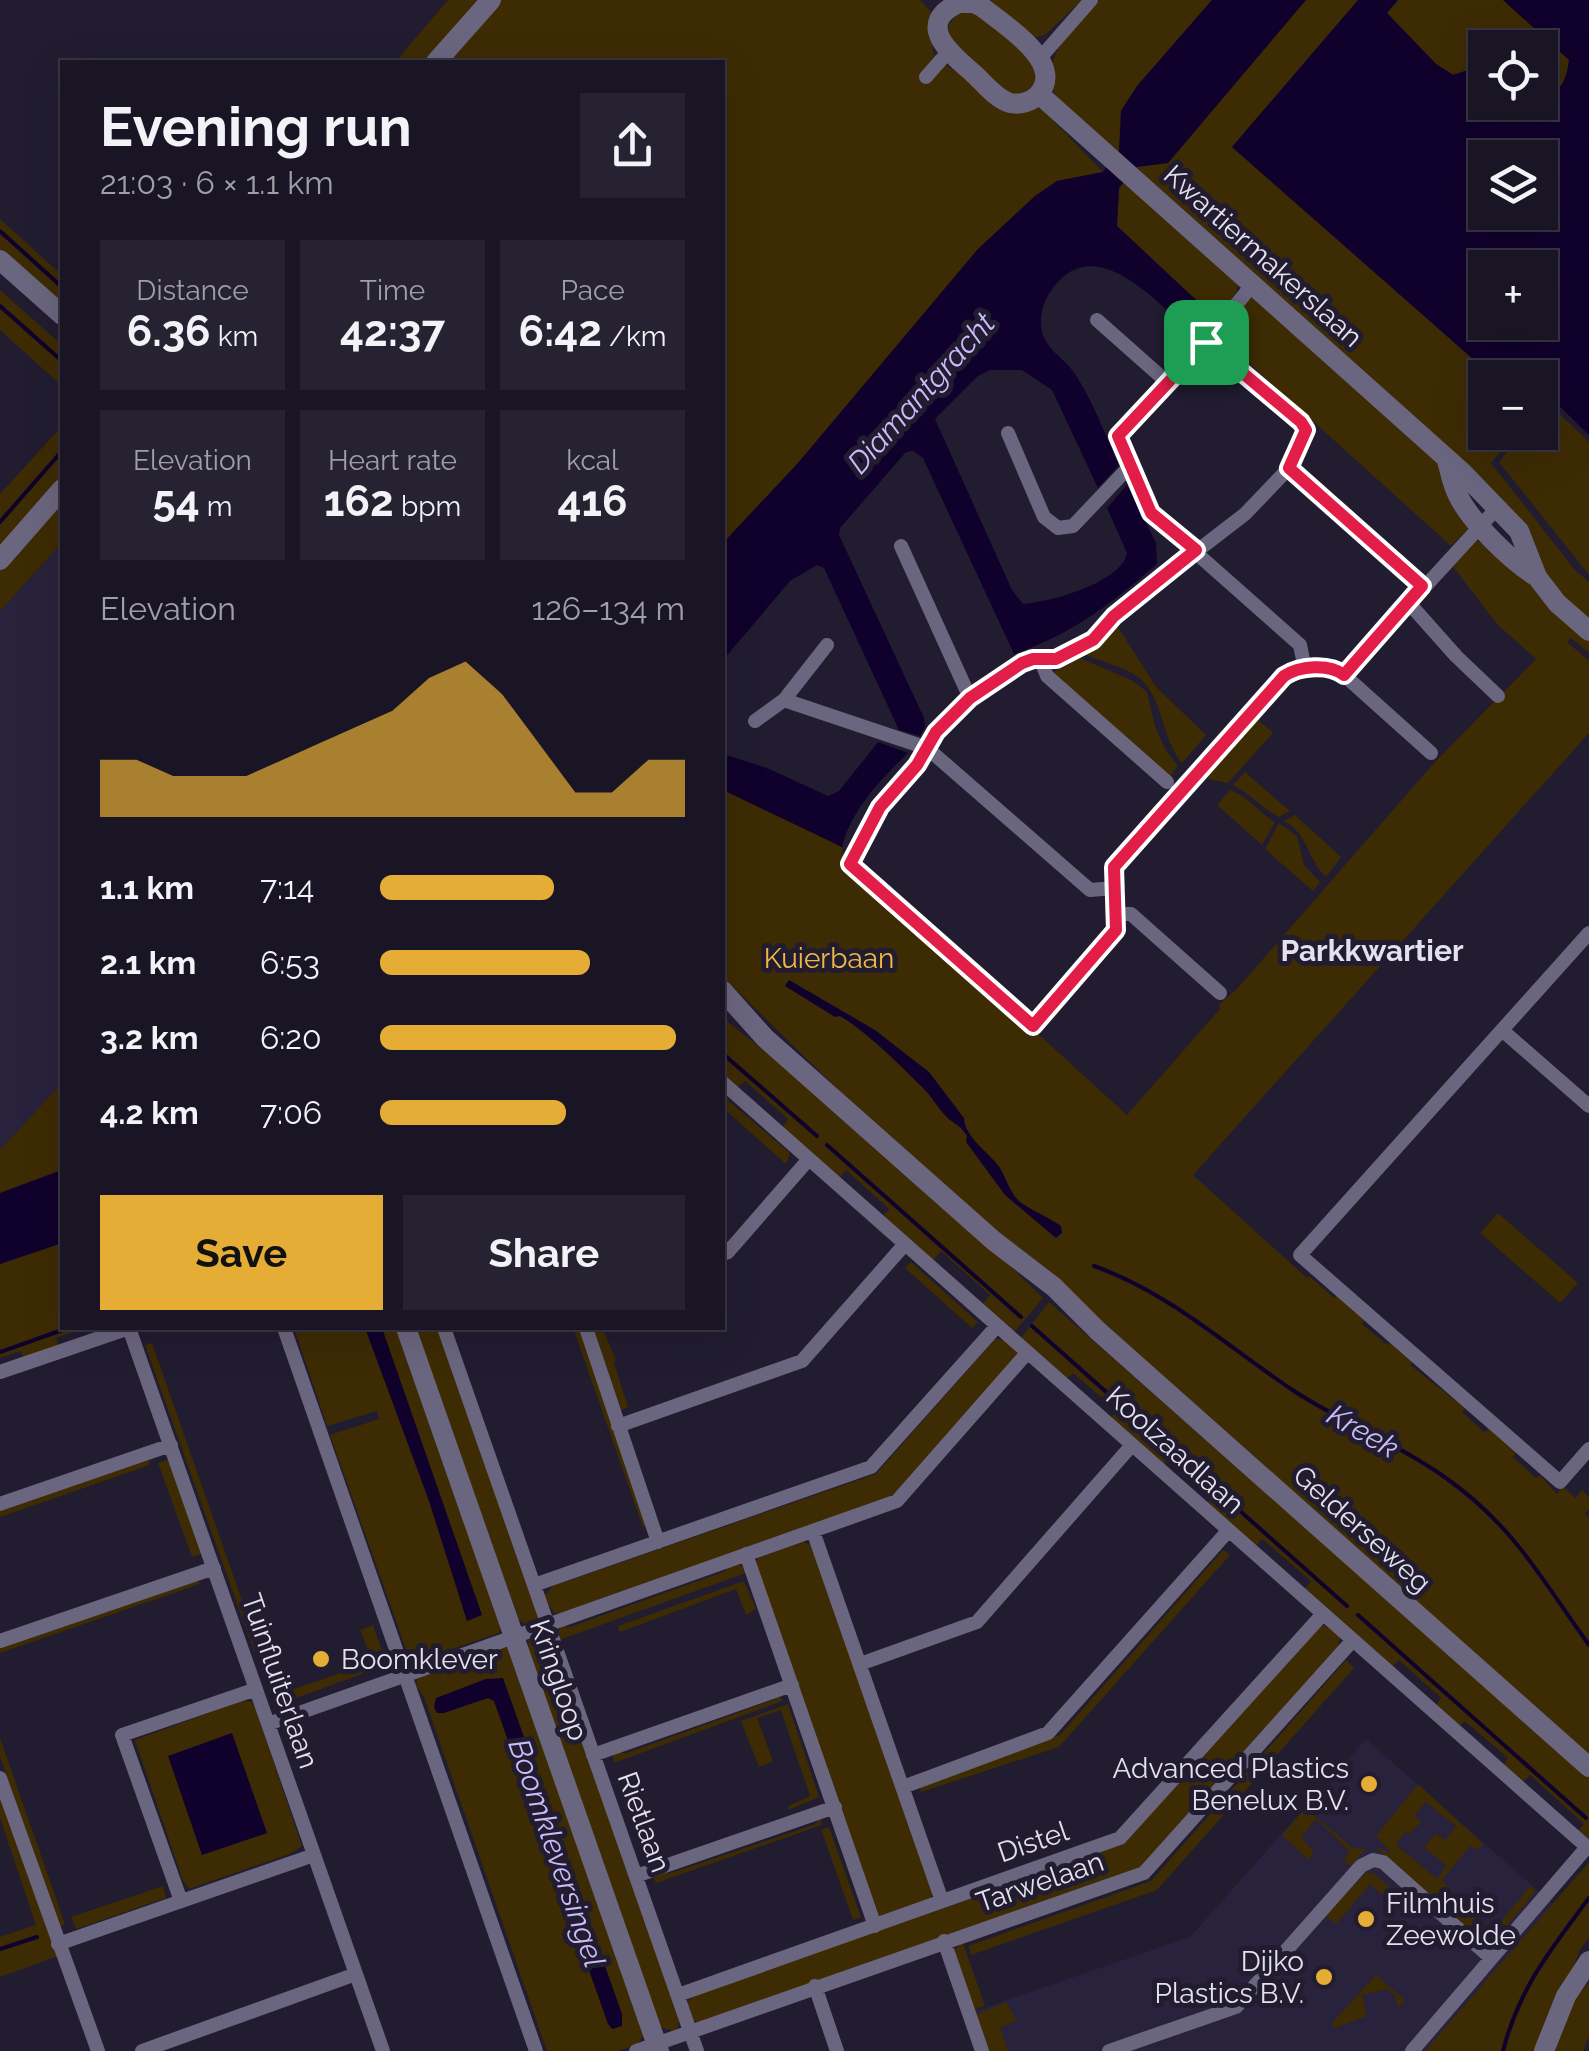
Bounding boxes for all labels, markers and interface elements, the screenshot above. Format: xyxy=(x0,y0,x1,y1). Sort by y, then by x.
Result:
map controls xyxy=(1468,30,1558,450)
button: locate xyxy=(1468,30,1558,120)
button: share xyxy=(580,93,685,198)
text: Evening run xyxy=(100,94,412,159)
button: layers xyxy=(1468,140,1558,230)
street label: Kwartiermakerslaan xyxy=(1157,158,1369,354)
text: 21:03 · 6 × 1.1 km xyxy=(100,164,334,201)
button: + xyxy=(1468,250,1558,340)
text: Distance xyxy=(136,274,249,307)
text: Time xyxy=(360,274,425,307)
text: Pace xyxy=(560,274,625,307)
pin xyxy=(1164,300,1249,385)
water label: Diamantgracht xyxy=(840,306,1002,480)
text: 6.36 xyxy=(127,307,211,356)
text: 42:37 xyxy=(340,307,445,356)
text: 6:42 xyxy=(518,307,602,356)
icon: arrive xyxy=(1179,315,1234,370)
text: km xyxy=(211,320,258,353)
text: /km xyxy=(602,320,667,353)
button: − xyxy=(1468,360,1558,450)
text: Elevation xyxy=(133,444,252,477)
text: Heart rate xyxy=(328,444,457,477)
text: kcal xyxy=(566,444,619,477)
text: 54 xyxy=(152,477,200,526)
text: 162 xyxy=(324,477,394,526)
text: 416 xyxy=(557,477,628,526)
text: m xyxy=(200,490,233,523)
text: bpm xyxy=(394,490,461,523)
text: Elevation xyxy=(100,590,236,627)
text: 126–134 m xyxy=(531,590,685,627)
text: 1.1 km xyxy=(100,869,194,906)
text: 7:14 xyxy=(260,869,314,906)
district label: Parkkwartier xyxy=(1280,933,1464,968)
park label: Kuierbaan xyxy=(764,942,894,975)
text: 2.1 km xyxy=(100,944,196,981)
text: 6:53 xyxy=(260,944,320,981)
text: 3.2 km xyxy=(100,1019,198,1056)
text: 6:20 xyxy=(260,1019,322,1056)
text: 4.2 km xyxy=(100,1094,199,1131)
text: 7:06 xyxy=(260,1094,322,1131)
button: Save xyxy=(100,1195,383,1310)
button: Share xyxy=(403,1195,685,1310)
street label: Koolzaadlaan xyxy=(1099,1379,1251,1521)
water label: Kreek xyxy=(1321,1397,1405,1465)
street label: Gelderseweg xyxy=(1287,1459,1437,1599)
street label: Tuinfluiterlaan xyxy=(235,1589,325,1773)
street label: Kringloop xyxy=(523,1615,595,1745)
place label: Boomklever xyxy=(341,1643,498,1676)
marker: Boomklever xyxy=(310,1648,332,1670)
water label: Boomkleversingel xyxy=(502,1734,613,1972)
place label: Advanced Plastics Benelux B.V. xyxy=(1113,1752,1349,1817)
street label: Rietlaan xyxy=(611,1767,677,1877)
marker: Advanced Plastics Benelux B.V. xyxy=(1358,1773,1380,1795)
street label: Distel xyxy=(993,1814,1073,1869)
street label: Tarwelaan xyxy=(972,1845,1108,1919)
place label: Filmhuis Zeewolde xyxy=(1386,1887,1516,1952)
marker: Filmhuis Zeewolde xyxy=(1355,1908,1377,1930)
place label: Dijko Plastics B.V. xyxy=(1154,1945,1304,2010)
marker: Dijko Plastics B.V. xyxy=(1313,1966,1335,1988)

